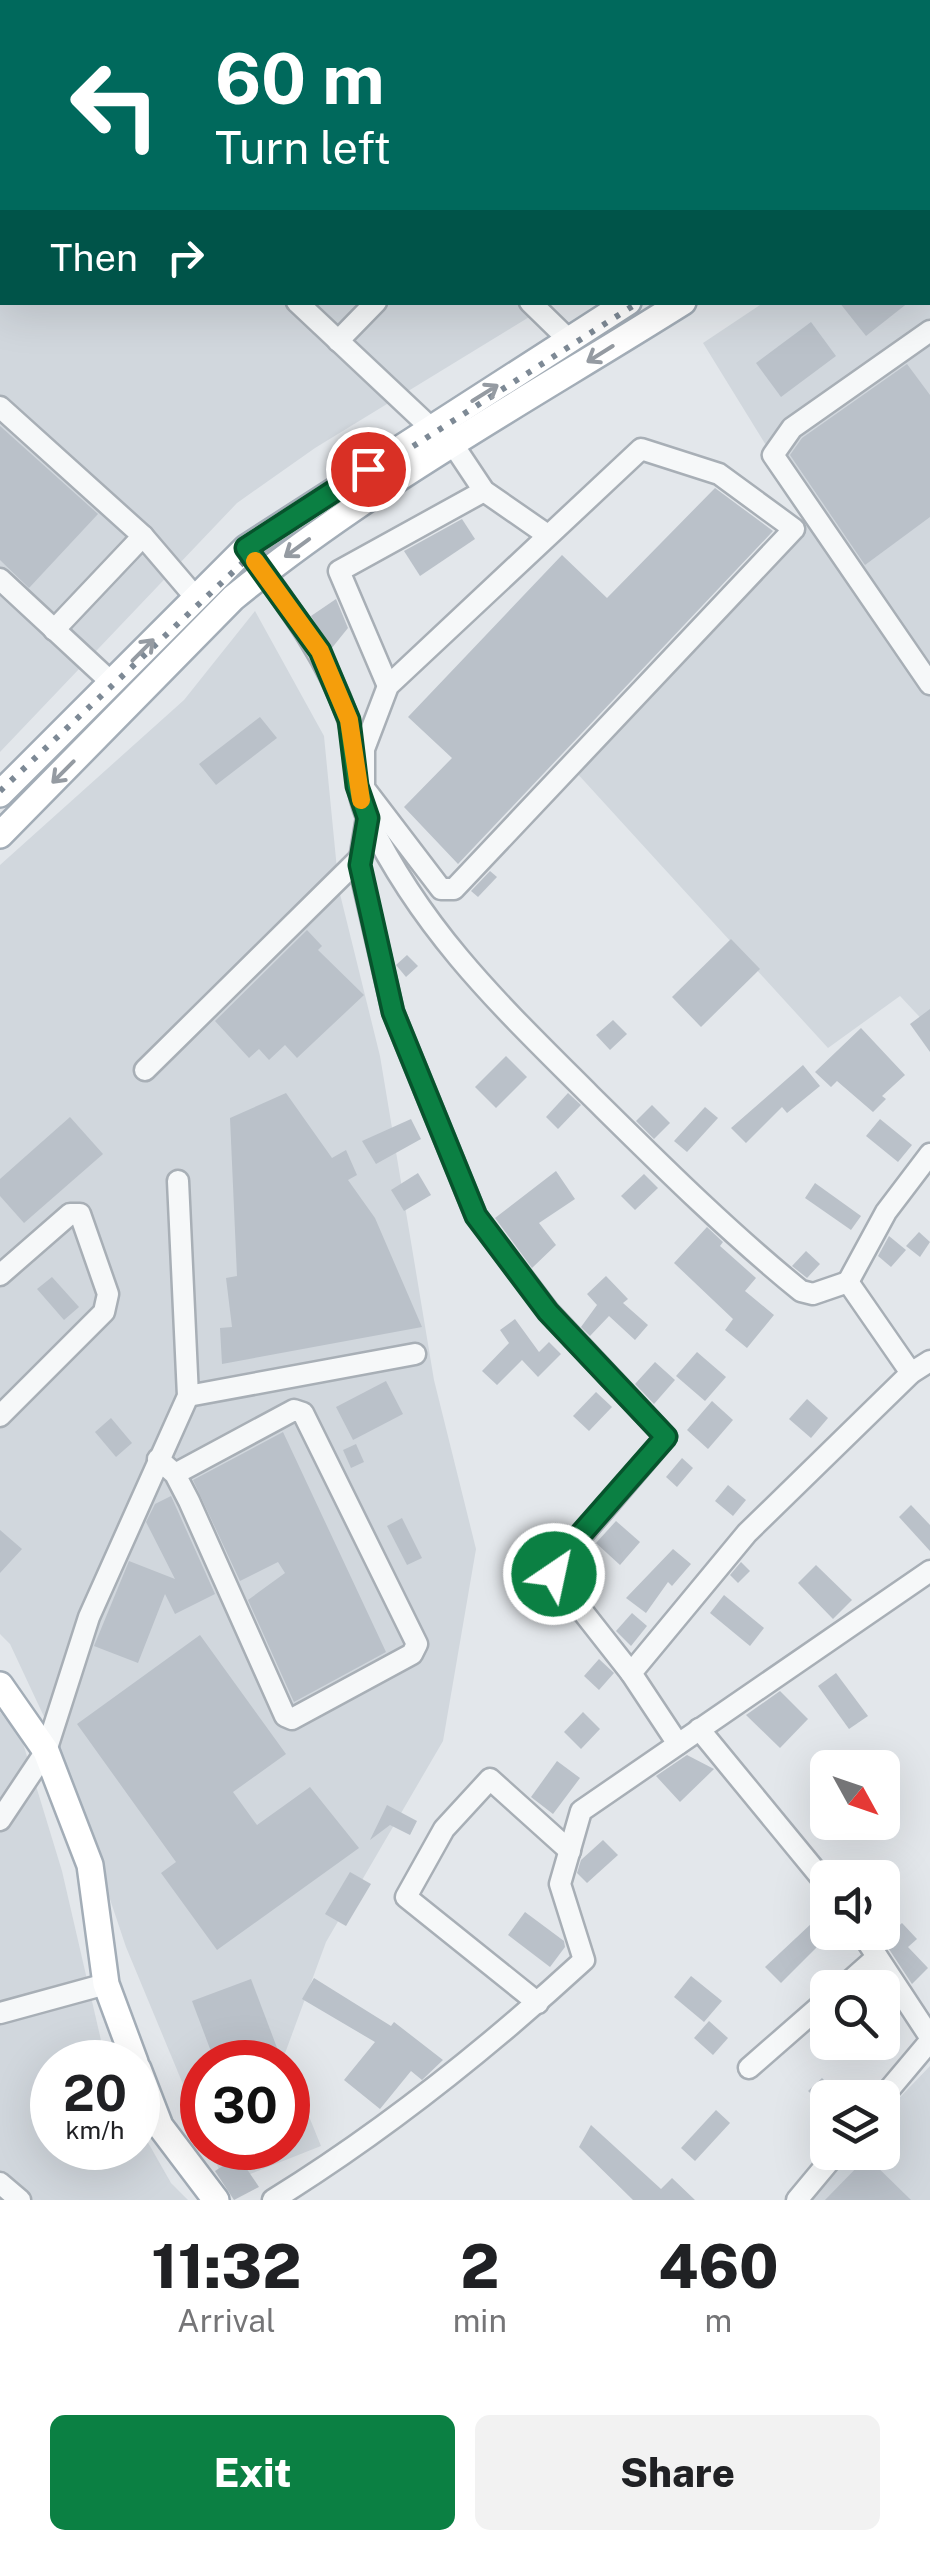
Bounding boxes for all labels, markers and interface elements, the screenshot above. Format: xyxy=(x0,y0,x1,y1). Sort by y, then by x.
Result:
text: 60 m xyxy=(215,37,385,120)
icon: left xyxy=(50,40,180,170)
text: Turn left xyxy=(215,121,391,174)
icon: right xyxy=(158,230,213,285)
text: Then xyxy=(50,235,138,280)
one-way arrow xyxy=(587,344,615,365)
one-way arrow xyxy=(470,383,499,404)
pin xyxy=(326,427,411,512)
icon: arrive xyxy=(341,442,396,497)
one-way arrow xyxy=(284,537,311,558)
one-way arrow xyxy=(130,638,154,662)
one-way arrow xyxy=(51,760,75,784)
position arrow xyxy=(502,1522,606,1626)
north arrow xyxy=(810,1750,900,1840)
map controls xyxy=(810,1750,900,2170)
button: sound xyxy=(810,1860,900,1950)
button: search xyxy=(810,1970,900,2060)
speed limit sign: 30 xyxy=(180,2040,310,2170)
text: 20 xyxy=(63,2063,127,2122)
button: layers xyxy=(810,2080,900,2170)
text: km/h xyxy=(66,2115,124,2145)
text: 11:32 xyxy=(151,2231,301,2302)
text: 2 xyxy=(460,2231,499,2302)
text: 460 xyxy=(658,2231,779,2302)
text: Arrival xyxy=(177,2302,276,2339)
text: min xyxy=(453,2302,507,2339)
text: m xyxy=(705,2302,732,2339)
button: Exit xyxy=(50,2415,455,2530)
button: Share xyxy=(475,2415,880,2530)

